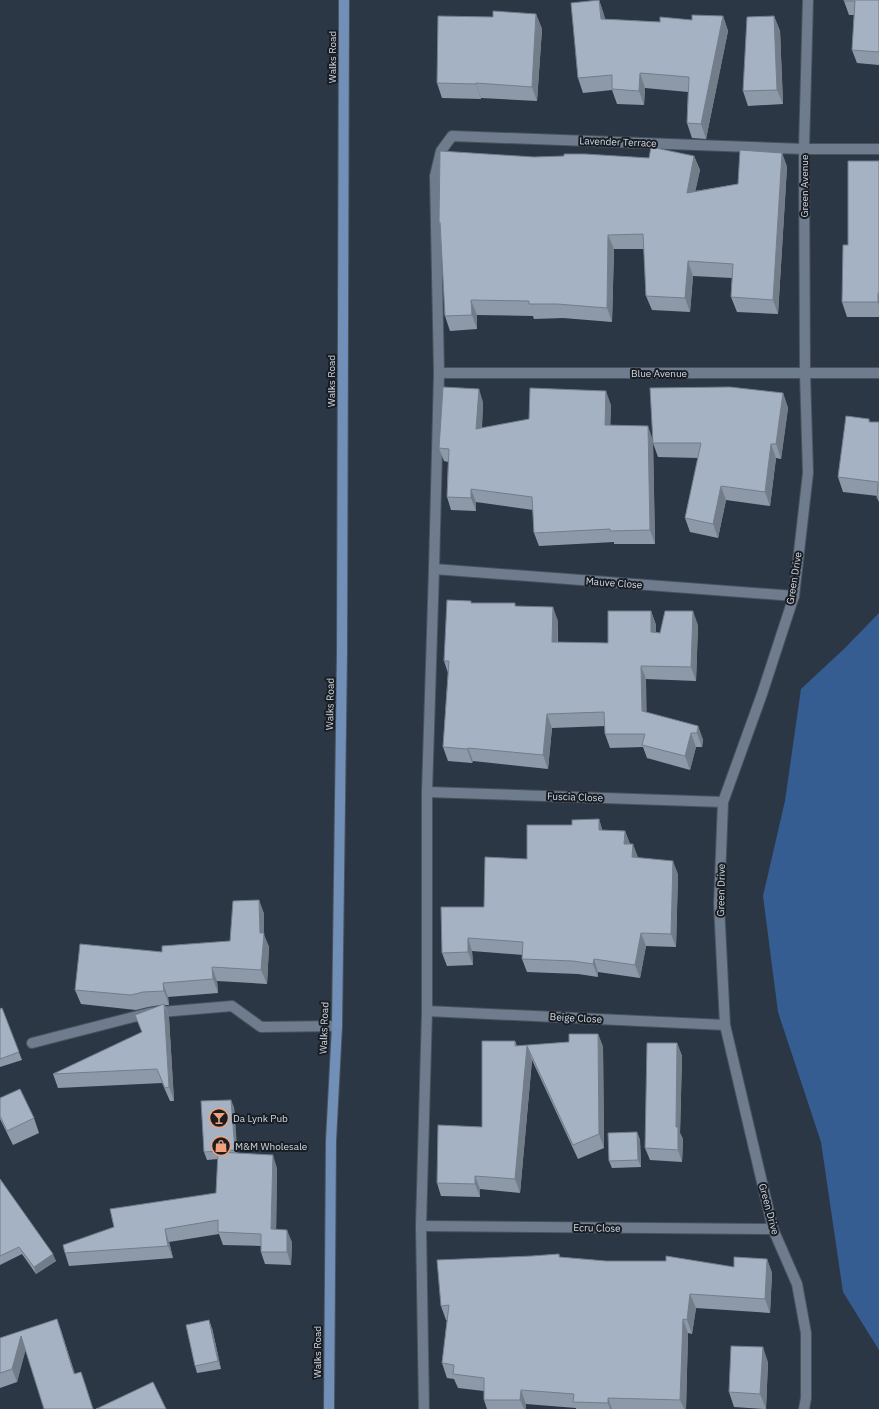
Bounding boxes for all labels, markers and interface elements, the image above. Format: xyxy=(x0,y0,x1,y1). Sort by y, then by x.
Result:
street label: Walks Road xyxy=(326,31,339,83)
street label: Lavender Terrace xyxy=(579,134,657,150)
street label: Green Avenue xyxy=(798,154,811,217)
street label: Walks Road xyxy=(325,355,338,407)
street label: Blue Avenue xyxy=(631,367,688,380)
street label: Green Drive xyxy=(783,550,805,605)
street label: Mauve Close xyxy=(585,575,643,591)
street label: Walks Road xyxy=(323,678,337,730)
street label: Fuscia Close xyxy=(547,790,604,804)
street label: Green Drive xyxy=(714,863,728,917)
street label: Walks Road xyxy=(317,1002,331,1054)
street label: Beige Close xyxy=(549,1010,603,1026)
bar icon: Da Lynk Pub xyxy=(208,1107,230,1129)
place label: Da Lynk Pub xyxy=(233,1112,288,1125)
shop icon: M&M Wholesale xyxy=(210,1135,232,1157)
place label: M&M Wholesale xyxy=(235,1140,308,1153)
street label: Green Drive xyxy=(756,1182,782,1237)
street label: Ecru Close xyxy=(573,1221,621,1235)
street label: Walks Road xyxy=(311,1326,324,1378)

